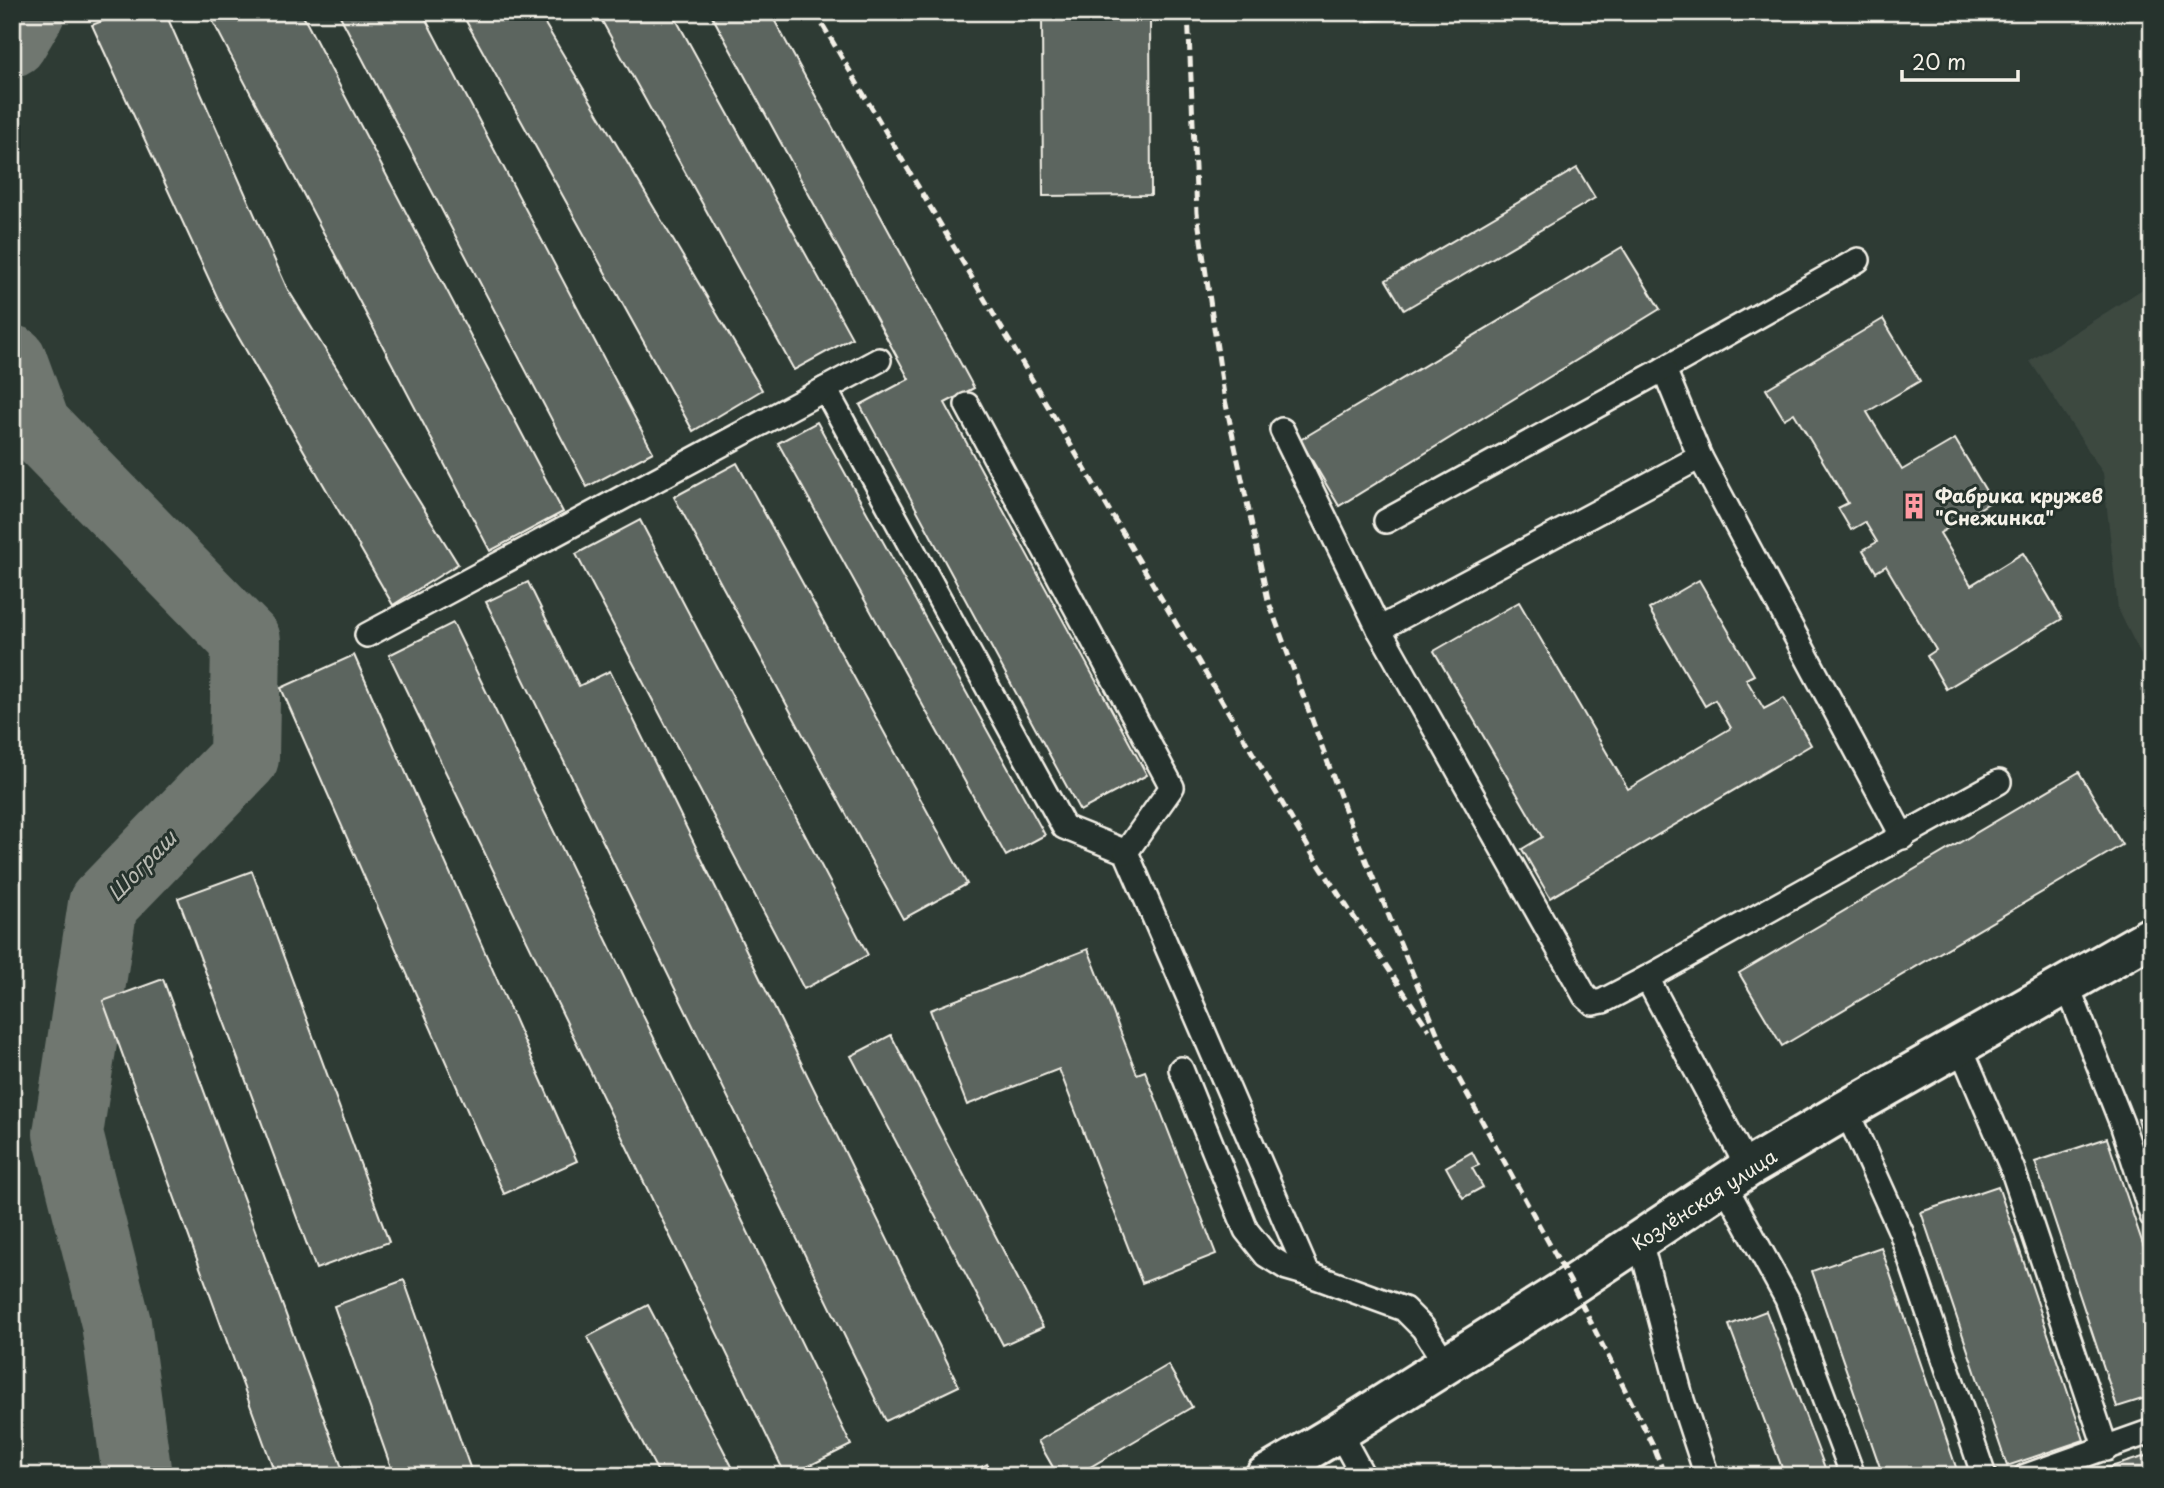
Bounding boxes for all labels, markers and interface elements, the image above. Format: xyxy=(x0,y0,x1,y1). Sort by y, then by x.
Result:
scale bar xyxy=(1902,38,2017,82)
text: 20 m xyxy=(1912,45,1966,77)
place label: Фабрика кружев "Снежинка" xyxy=(1935,481,2103,531)
building icon: Фабрика кружев "Снежинка" xyxy=(1899,491,1929,521)
water label: Шограш xyxy=(99,821,184,908)
street label: Козлёнская улица xyxy=(1626,1142,1782,1256)

